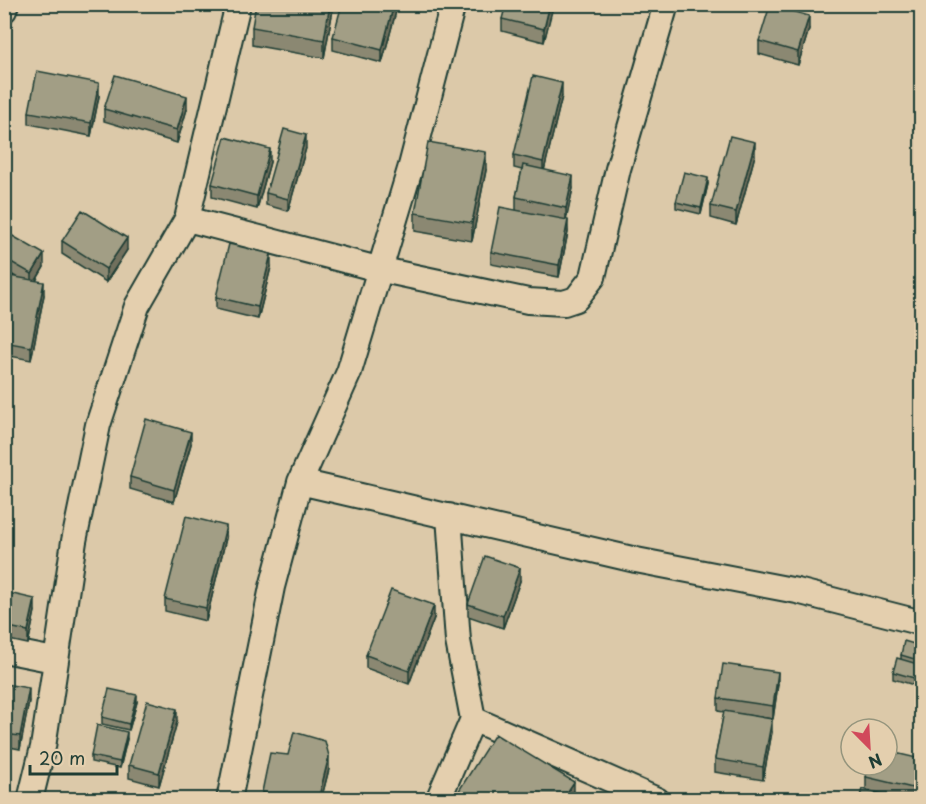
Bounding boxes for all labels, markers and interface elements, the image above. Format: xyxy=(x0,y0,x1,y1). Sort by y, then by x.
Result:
north arrow xyxy=(839,717,899,777)
scale bar xyxy=(30,738,117,776)
text: 20 m xyxy=(39,744,85,771)
text: N xyxy=(865,748,886,775)

